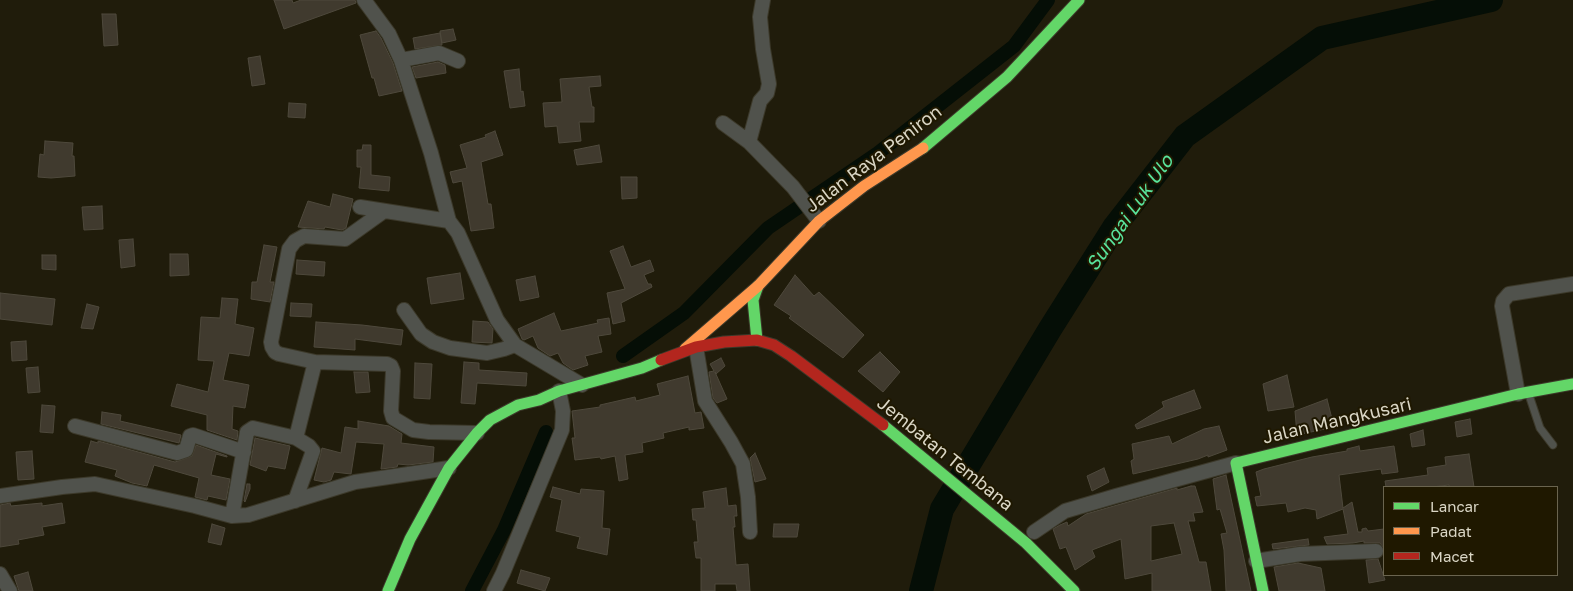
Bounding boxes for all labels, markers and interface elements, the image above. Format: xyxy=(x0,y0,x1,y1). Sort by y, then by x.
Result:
street label: Jalan Raya Peniron xyxy=(802,101,946,217)
water label: Sungai Luk Ulo xyxy=(1082,151,1178,275)
street label: Jembatan Tembana xyxy=(873,393,1017,515)
street label: Jalan Mangkusari xyxy=(1260,393,1414,449)
legend xyxy=(1383,486,1558,576)
text: Lancar xyxy=(1430,497,1479,515)
text: Padat xyxy=(1430,522,1472,540)
text: Macet xyxy=(1430,547,1474,565)

